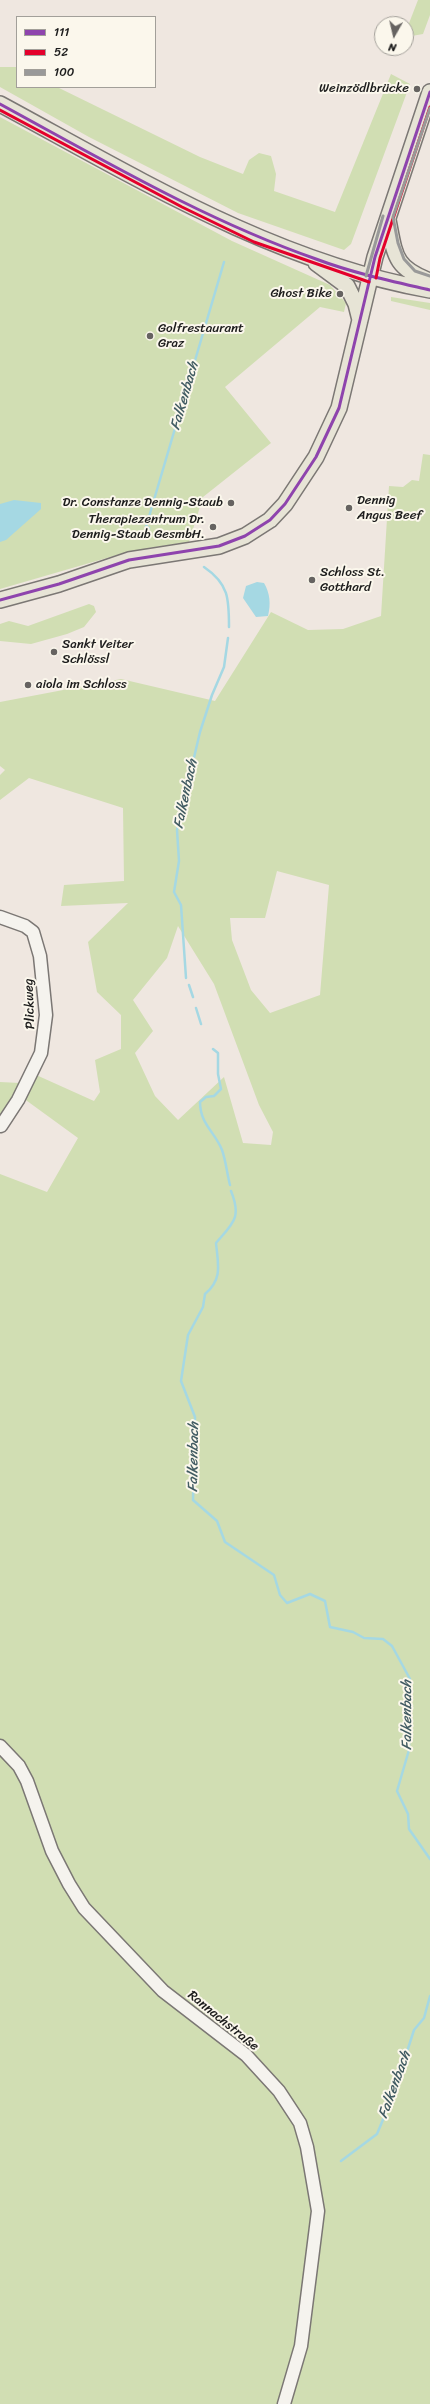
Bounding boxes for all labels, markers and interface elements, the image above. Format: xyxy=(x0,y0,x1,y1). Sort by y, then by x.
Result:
legend xyxy=(16,16,156,88)
north arrow xyxy=(374,16,414,56)
text: 111 xyxy=(54,21,69,43)
text: N xyxy=(387,37,397,57)
text: 52 xyxy=(54,41,68,63)
text: 100 xyxy=(54,61,74,83)
place label: Weinzödlbrücke xyxy=(319,81,409,97)
marker: Weinzödlbrücke xyxy=(412,84,422,94)
place label: Ghost Bike xyxy=(271,286,332,302)
marker: Ghost Bike xyxy=(335,289,345,299)
place label: Golfrestaurant Graz xyxy=(158,321,244,352)
marker: Golfrestaurant Graz xyxy=(145,331,155,341)
water label: Falkenbach xyxy=(167,360,203,432)
place label: Dennig Angus Beef xyxy=(357,493,422,524)
place label: Dr. Constanze Dennig-Staub xyxy=(62,495,223,511)
marker: Dr. Constanze Dennig-Staub xyxy=(226,498,236,508)
marker: Dennig Angus Beef xyxy=(344,503,354,513)
place label: Therapiezentrum Dr. Dennig-Staub GesmbH. xyxy=(72,512,205,543)
marker: Therapiezentrum Dr. Dennig-Staub GesmbH. xyxy=(208,522,218,532)
place label: Schloss St. Gotthard xyxy=(320,565,385,596)
marker: Schloss St. Gotthard xyxy=(307,575,317,585)
place label: Sankt Veiter Schlössl xyxy=(62,637,133,668)
marker: Sankt Veiter Schlössl xyxy=(49,647,59,657)
place label: aiola im Schloss xyxy=(36,677,127,693)
marker: aiola im Schloss xyxy=(23,680,33,690)
water label: Falkenbach xyxy=(171,758,201,830)
street label: Plickweg xyxy=(21,978,39,1030)
water label: Falkenbach xyxy=(185,1422,203,1492)
water label: Falkenbach xyxy=(399,1680,415,1750)
street label: Rannachstraße xyxy=(184,1988,262,2054)
water label: Falkenbach xyxy=(375,2049,415,2121)

